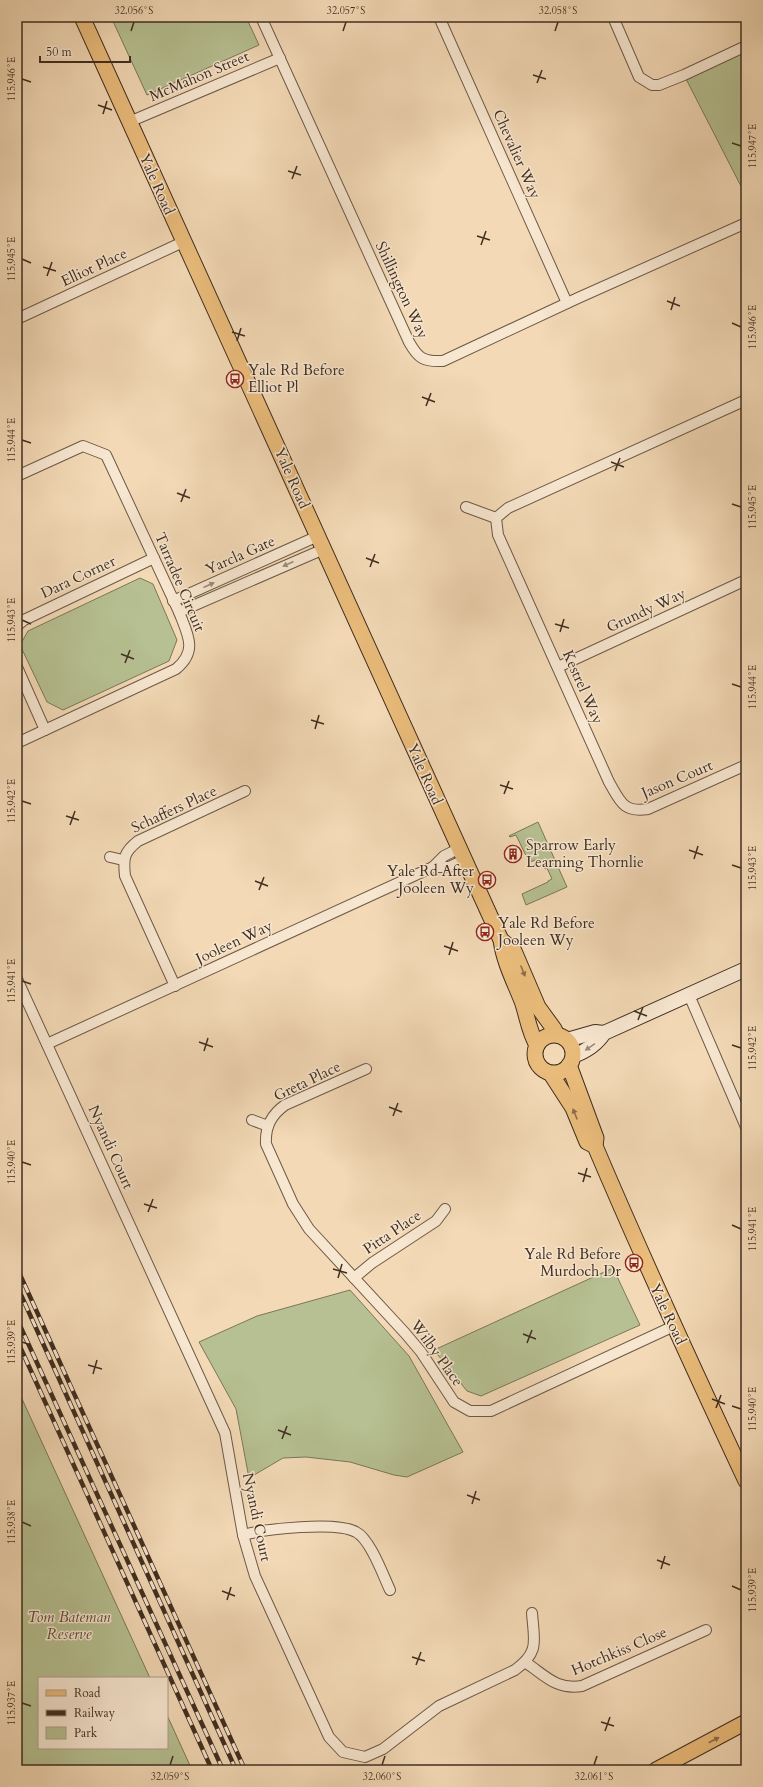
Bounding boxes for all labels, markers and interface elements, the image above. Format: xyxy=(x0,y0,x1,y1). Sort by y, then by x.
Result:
text: 32.056°S xyxy=(115,4,153,18)
text: 32.057°S xyxy=(327,4,365,18)
text: 32.058°S xyxy=(539,4,577,18)
scale bar xyxy=(40,38,130,64)
text: 50 m xyxy=(46,44,73,60)
street label: McMahon Street xyxy=(146,46,252,106)
text: 115.946°E xyxy=(5,57,19,101)
street label: Chevalier Way xyxy=(488,106,546,202)
text: 115.947°E xyxy=(746,124,760,168)
street label: Yale Road xyxy=(135,150,179,218)
text: 115.945°E xyxy=(5,237,19,281)
street label: Shillington Way xyxy=(371,238,433,342)
street label: Elliot Place xyxy=(58,243,130,291)
text: 115.946°E xyxy=(746,305,760,349)
place label: Yale Rd Before Elliot Pl xyxy=(248,360,345,397)
bus stop icon: Yale Rd Before Elliot Pl xyxy=(225,369,245,389)
text: 115.944°E xyxy=(5,418,19,462)
street label: Yale Road xyxy=(270,444,314,512)
text: 115.945°E xyxy=(746,485,760,529)
street label: Tarradee Circuit xyxy=(150,529,210,635)
street label: Yarcla Gate xyxy=(202,531,278,579)
street label: Dara Corner xyxy=(37,551,119,603)
one-way arrow xyxy=(281,562,293,568)
one-way arrow xyxy=(203,582,215,588)
street label: Grundy Way xyxy=(603,583,689,637)
text: 115.943°E xyxy=(5,598,19,642)
street label: Kestrel Way xyxy=(558,647,608,727)
text: 115.944°E xyxy=(746,665,760,709)
street label: Yale Road xyxy=(403,740,447,808)
street label: Jason Court xyxy=(637,755,716,804)
text: 115.942°E xyxy=(5,779,19,823)
street label: Schaffers Place xyxy=(128,780,220,838)
place label: Sparrow Early Learning Thornlie xyxy=(526,835,644,872)
building icon: Sparrow Early Learning Thornlie xyxy=(503,844,523,864)
text: 115.943°E xyxy=(746,846,760,890)
place label: Yale Rd After Jooleen Wy xyxy=(387,861,475,898)
bus stop icon: Yale Rd After Jooleen Wy xyxy=(477,870,497,890)
place label: Yale Rd Before Jooleen Wy xyxy=(496,913,595,950)
street label: Jooleen Way xyxy=(191,916,276,969)
bus stop icon: Yale Rd Before Jooleen Wy xyxy=(475,922,495,942)
text: 115.941°E xyxy=(5,959,19,1003)
one-way arrow xyxy=(521,965,527,977)
text: 115.942°E xyxy=(746,1026,760,1070)
one-way arrow xyxy=(585,1043,595,1051)
street label: Greta Place xyxy=(270,1056,344,1106)
street label: Nyandi Court xyxy=(84,1102,139,1192)
one-way arrow xyxy=(572,1107,578,1119)
text: 115.940°E xyxy=(5,1140,19,1184)
street label: Pitta Place xyxy=(359,1205,425,1259)
text: 115.941°E xyxy=(746,1207,760,1251)
place label: Yale Rd Before Murdoch Dr xyxy=(524,1244,622,1281)
bus stop icon: Yale Rd Before Murdoch Dr xyxy=(624,1253,644,1273)
street label: Yale Road xyxy=(645,1280,691,1348)
street label: Wilby Place xyxy=(406,1315,468,1390)
text: 115.939°E xyxy=(5,1320,19,1364)
text: 115.940°E xyxy=(746,1387,760,1431)
street label: Nyandi Court xyxy=(238,1471,276,1563)
text: 115.938°E xyxy=(5,1500,19,1544)
text: 115.939°E xyxy=(746,1568,760,1612)
park label: Tom Bateman Reserve xyxy=(28,1607,111,1644)
street label: Hotchkiss Close xyxy=(568,1622,670,1680)
legend xyxy=(38,1677,168,1749)
text: 115.937°E xyxy=(5,1681,19,1725)
text: Road xyxy=(74,1685,101,1701)
text: Railway xyxy=(74,1705,116,1721)
text: Park xyxy=(74,1725,98,1741)
one-way arrow xyxy=(708,1737,719,1744)
text: 32.059°S xyxy=(151,1770,189,1784)
text: 32.060°S xyxy=(363,1770,401,1784)
text: 32.061°S xyxy=(575,1770,613,1784)

